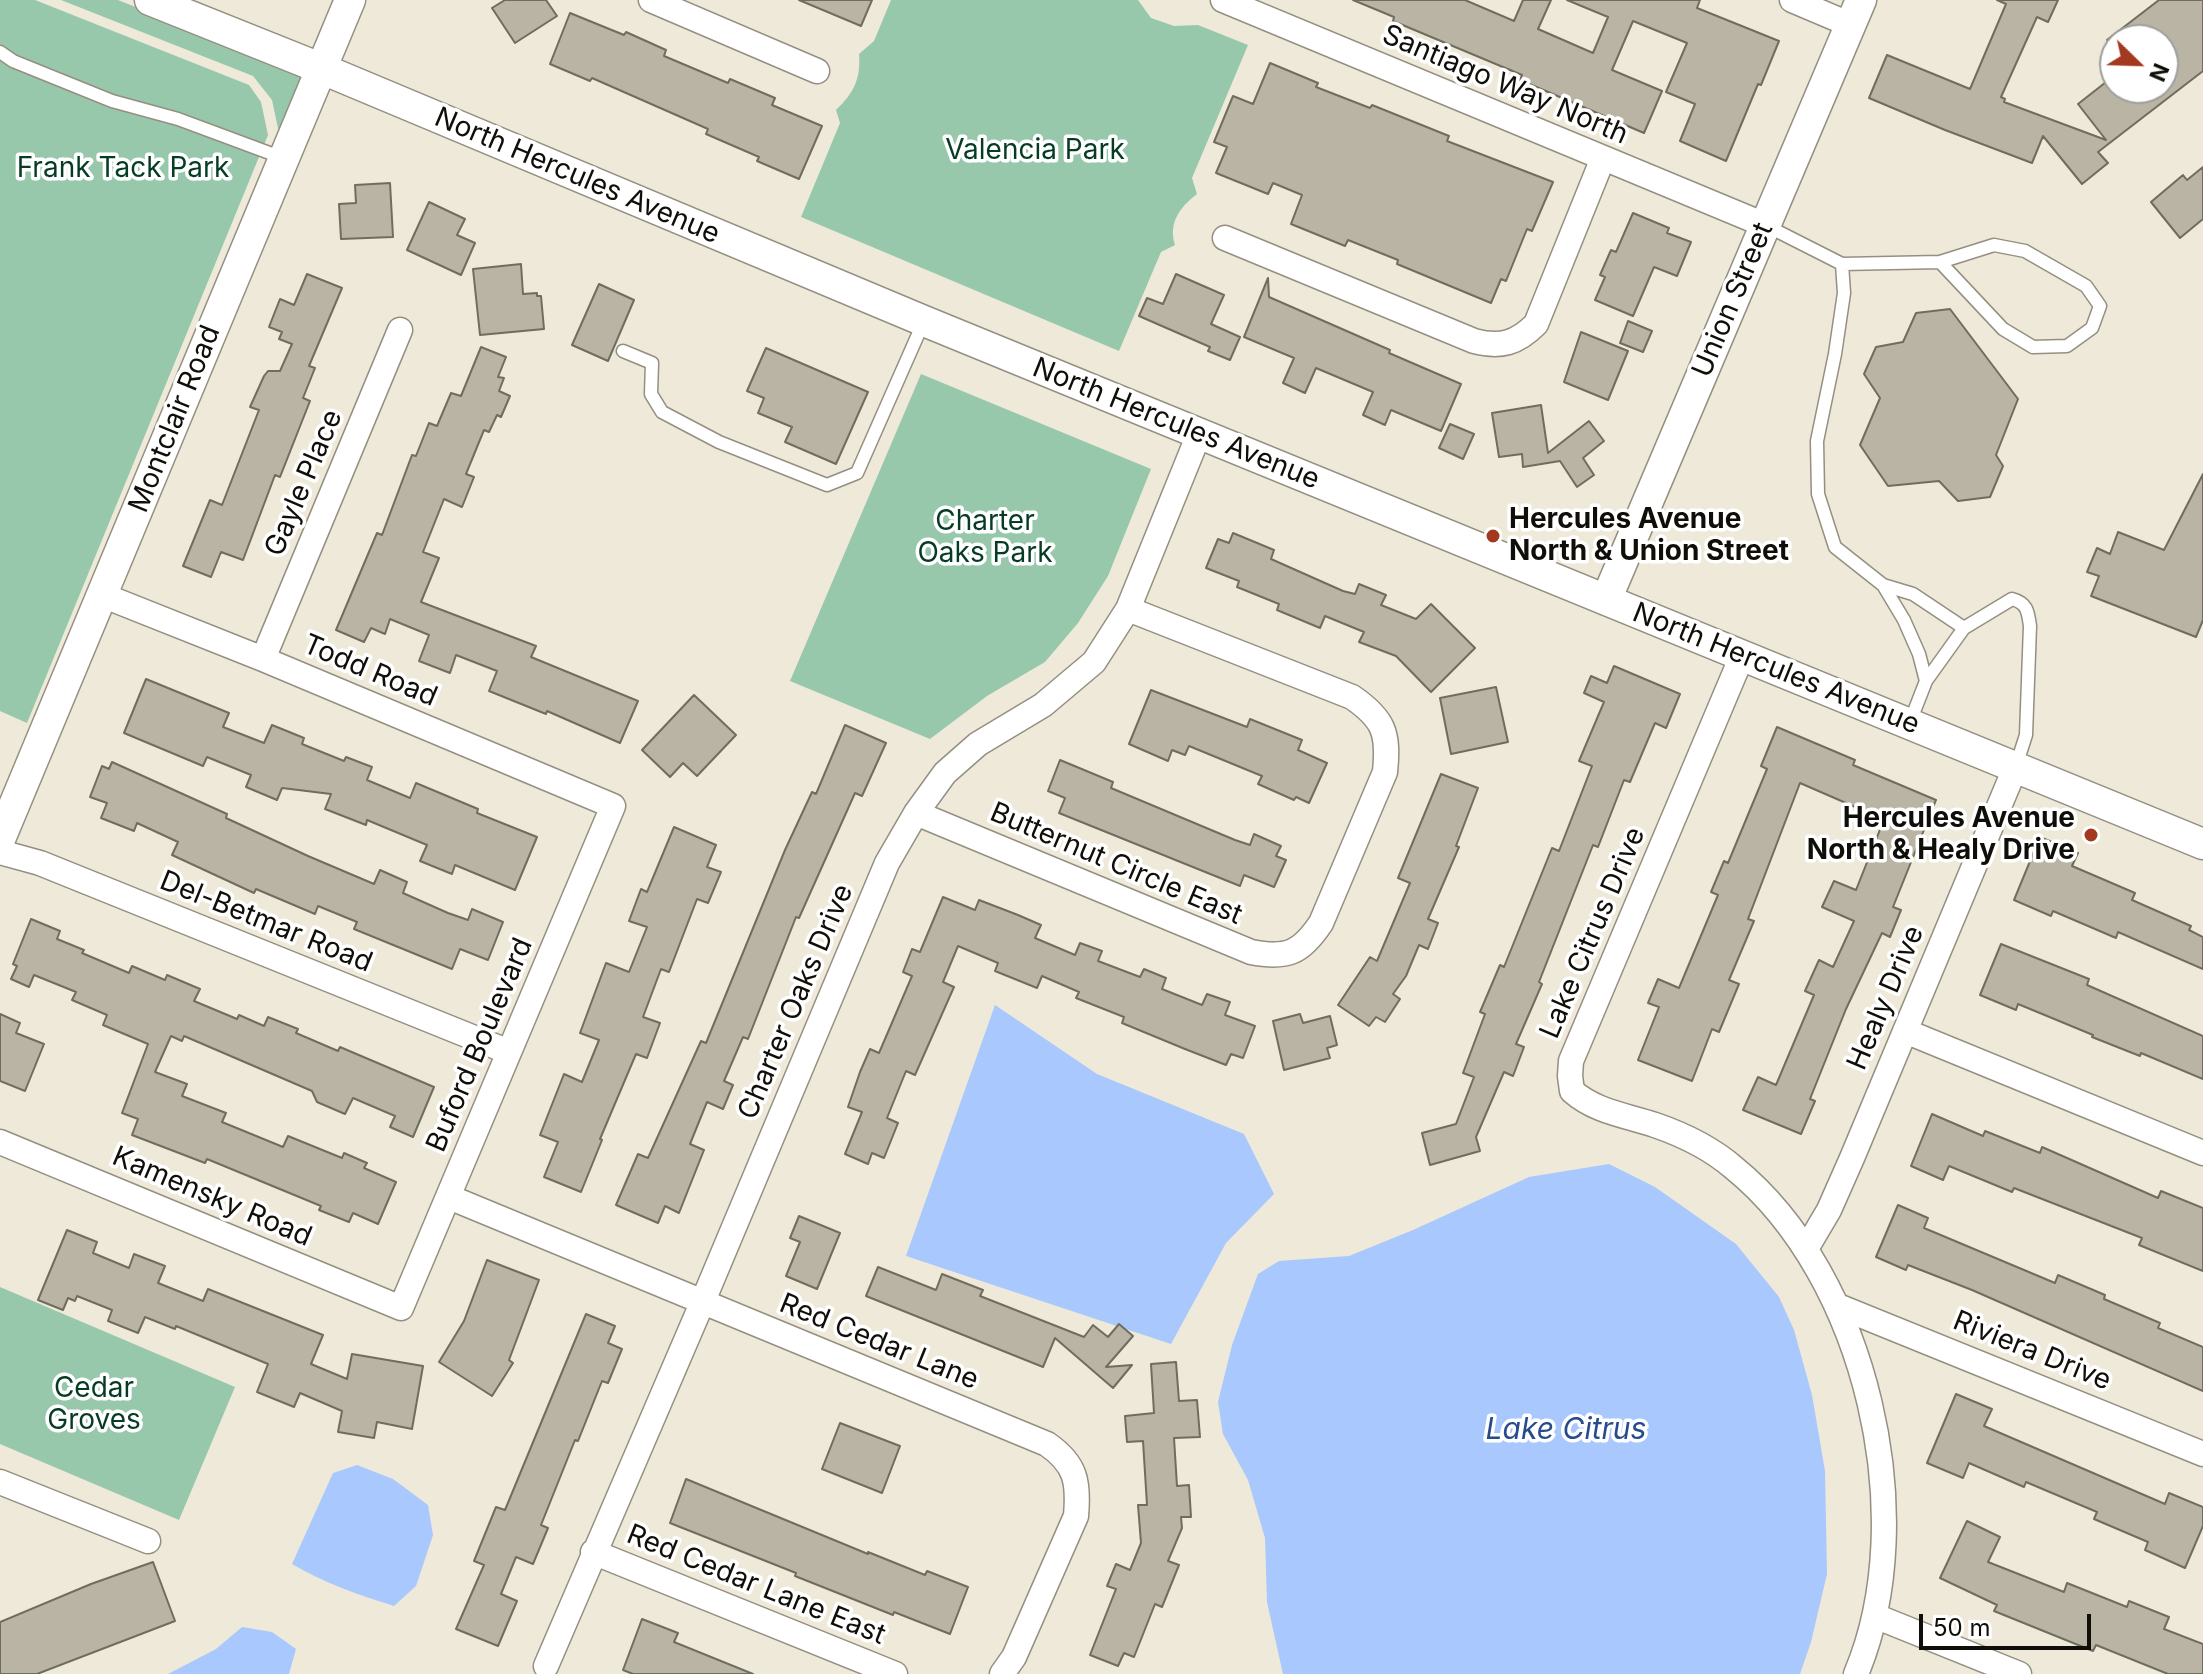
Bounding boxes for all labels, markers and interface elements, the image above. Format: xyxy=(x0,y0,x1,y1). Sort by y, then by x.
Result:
street label: Santiago Way North xyxy=(1377,18,1633,152)
north arrow xyxy=(2099,24,2179,104)
text: N xyxy=(2144,60,2174,85)
street label: North Hercules Avenue xyxy=(429,101,725,251)
park label: Valencia Park xyxy=(945,134,1125,168)
park label: Frank Tack Park xyxy=(17,152,229,186)
street label: Union Street xyxy=(1685,218,1781,382)
street label: Montclair Road xyxy=(122,321,228,517)
street label: North Hercules Avenue xyxy=(1028,351,1324,497)
street label: Gayle Place xyxy=(258,405,350,561)
place label: Hercules Avenue North & Union Street xyxy=(1509,503,1789,569)
park label: Charter Oaks Park xyxy=(917,505,1053,571)
marker: Hercules Avenue North & Union Street xyxy=(1484,527,1502,545)
street label: North Hercules Avenue xyxy=(1628,596,1924,742)
street label: Todd Road xyxy=(298,628,442,714)
street label: Butternut Circle East xyxy=(985,796,1247,932)
place label: Hercules Avenue North & Healy Drive xyxy=(1807,802,2075,868)
street label: Lake Citrus Drive xyxy=(1533,822,1653,1044)
marker: Hercules Avenue North & Healy Drive xyxy=(2082,826,2100,844)
street label: Del-Betmar Road xyxy=(155,864,377,980)
street label: Charter Oaks Drive xyxy=(731,879,861,1125)
street label: Healy Drive xyxy=(1841,921,1931,1075)
street label: Buford Boulevard xyxy=(420,933,540,1157)
street label: Kamensky Road xyxy=(107,1140,317,1254)
street label: Red Cedar Lane xyxy=(775,1287,983,1397)
street label: Riviera Drive xyxy=(1948,1304,2116,1398)
park label: Cedar Groves xyxy=(47,1372,141,1438)
water label: Lake Citrus xyxy=(1486,1412,1646,1448)
street label: Red Cedar Lane East xyxy=(622,1518,890,1652)
scale bar xyxy=(1923,1598,2095,1648)
text: 50 m xyxy=(1933,1613,1991,1642)

